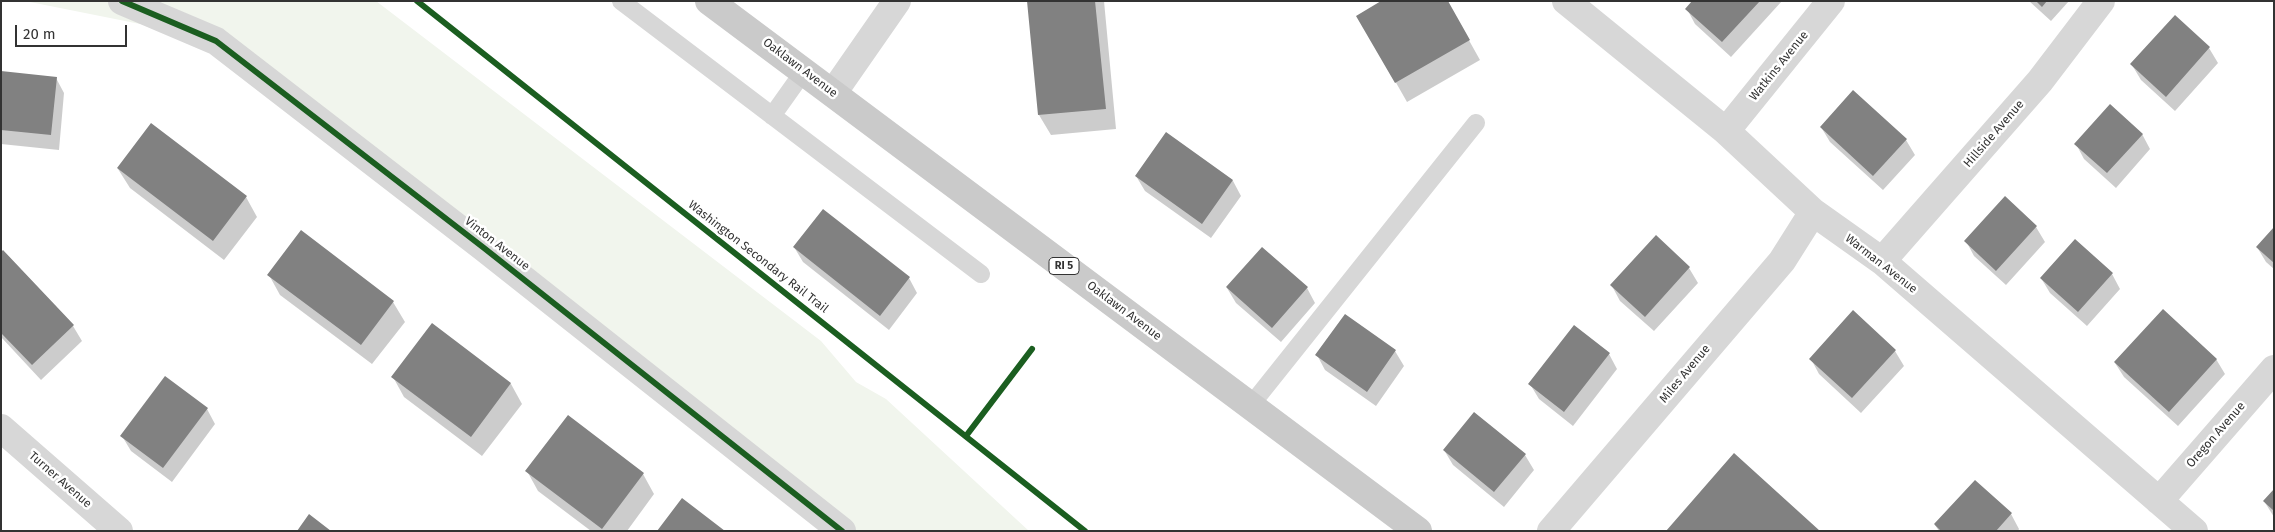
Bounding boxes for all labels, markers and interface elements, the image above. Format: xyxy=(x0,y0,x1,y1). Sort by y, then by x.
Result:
scale bar xyxy=(18,15,130,47)
text: 20 m xyxy=(23,25,56,43)
street label: Watkins Avenue xyxy=(1746,28,1812,104)
street label: Oaklawn Avenue xyxy=(760,35,840,101)
street label: Hillside Avenue xyxy=(1961,97,2027,171)
street label: Washington Secondary Rail Trail xyxy=(685,198,831,316)
street label: Vinton Avenue xyxy=(462,214,532,274)
street label: Warman Avenue xyxy=(1842,231,1920,297)
road number: RI 5 xyxy=(1049,258,1079,274)
street label: Oaklawn Avenue xyxy=(1084,278,1164,344)
street label: Miles Avenue xyxy=(1657,342,1713,406)
street label: Oregon Avenue xyxy=(2184,399,2248,471)
street label: Turner Avenue xyxy=(26,449,94,511)

